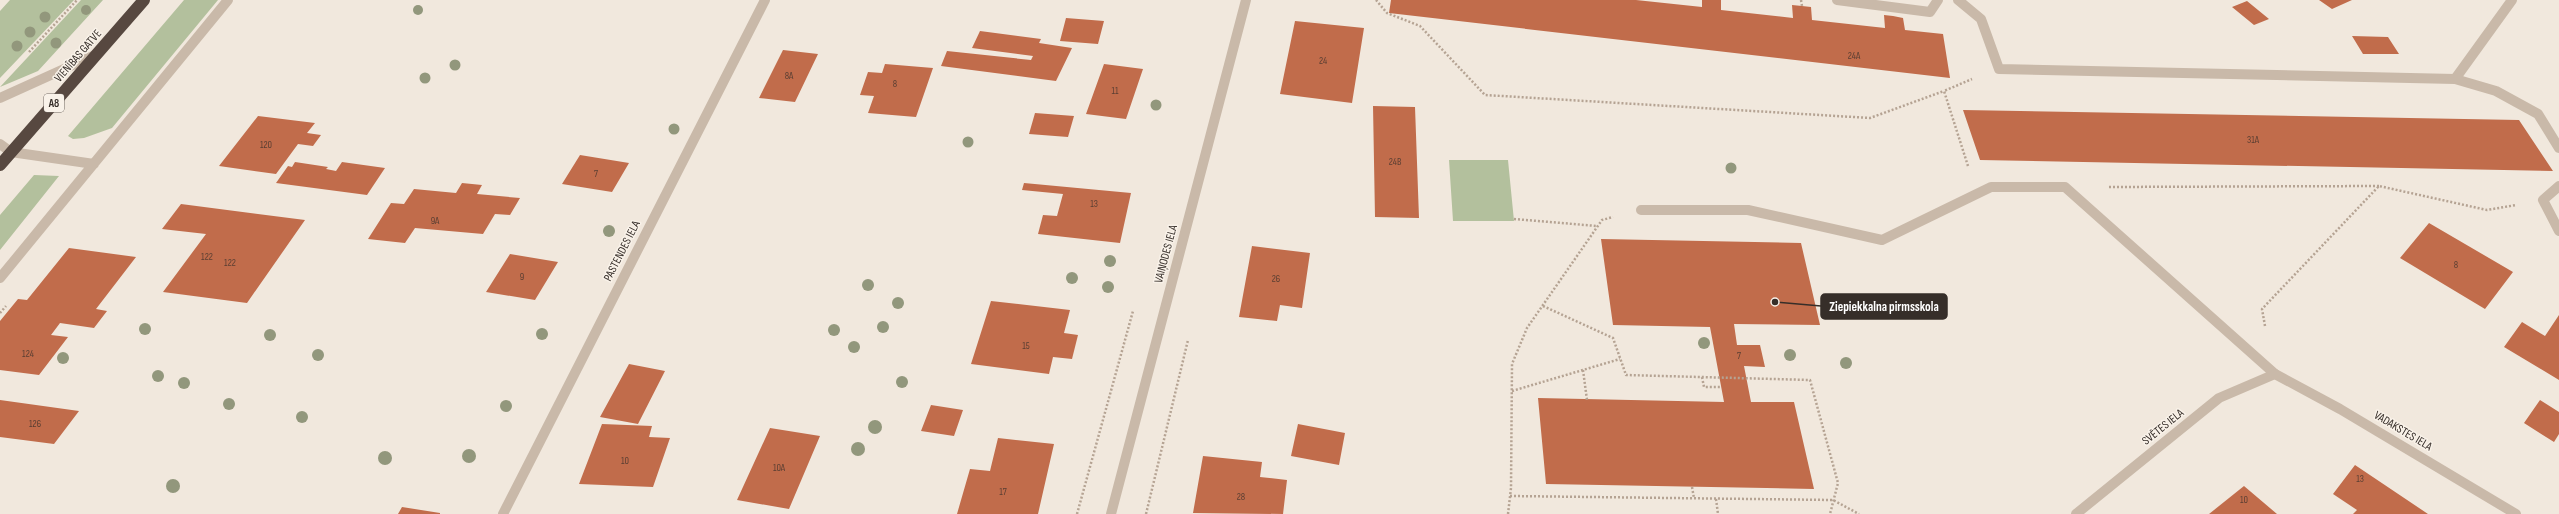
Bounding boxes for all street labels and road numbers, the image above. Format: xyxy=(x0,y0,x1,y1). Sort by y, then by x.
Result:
street label: VIENĪBAS GATVE xyxy=(51,27,105,85)
road number: A8 xyxy=(44,94,64,112)
street label: PASTENDES IELA xyxy=(600,217,644,284)
street label: VAIŅODES IELA xyxy=(1151,222,1181,285)
street label: SVĒTES IELA xyxy=(2139,405,2188,448)
street label: VADAKSTES IELA xyxy=(2371,408,2436,455)

